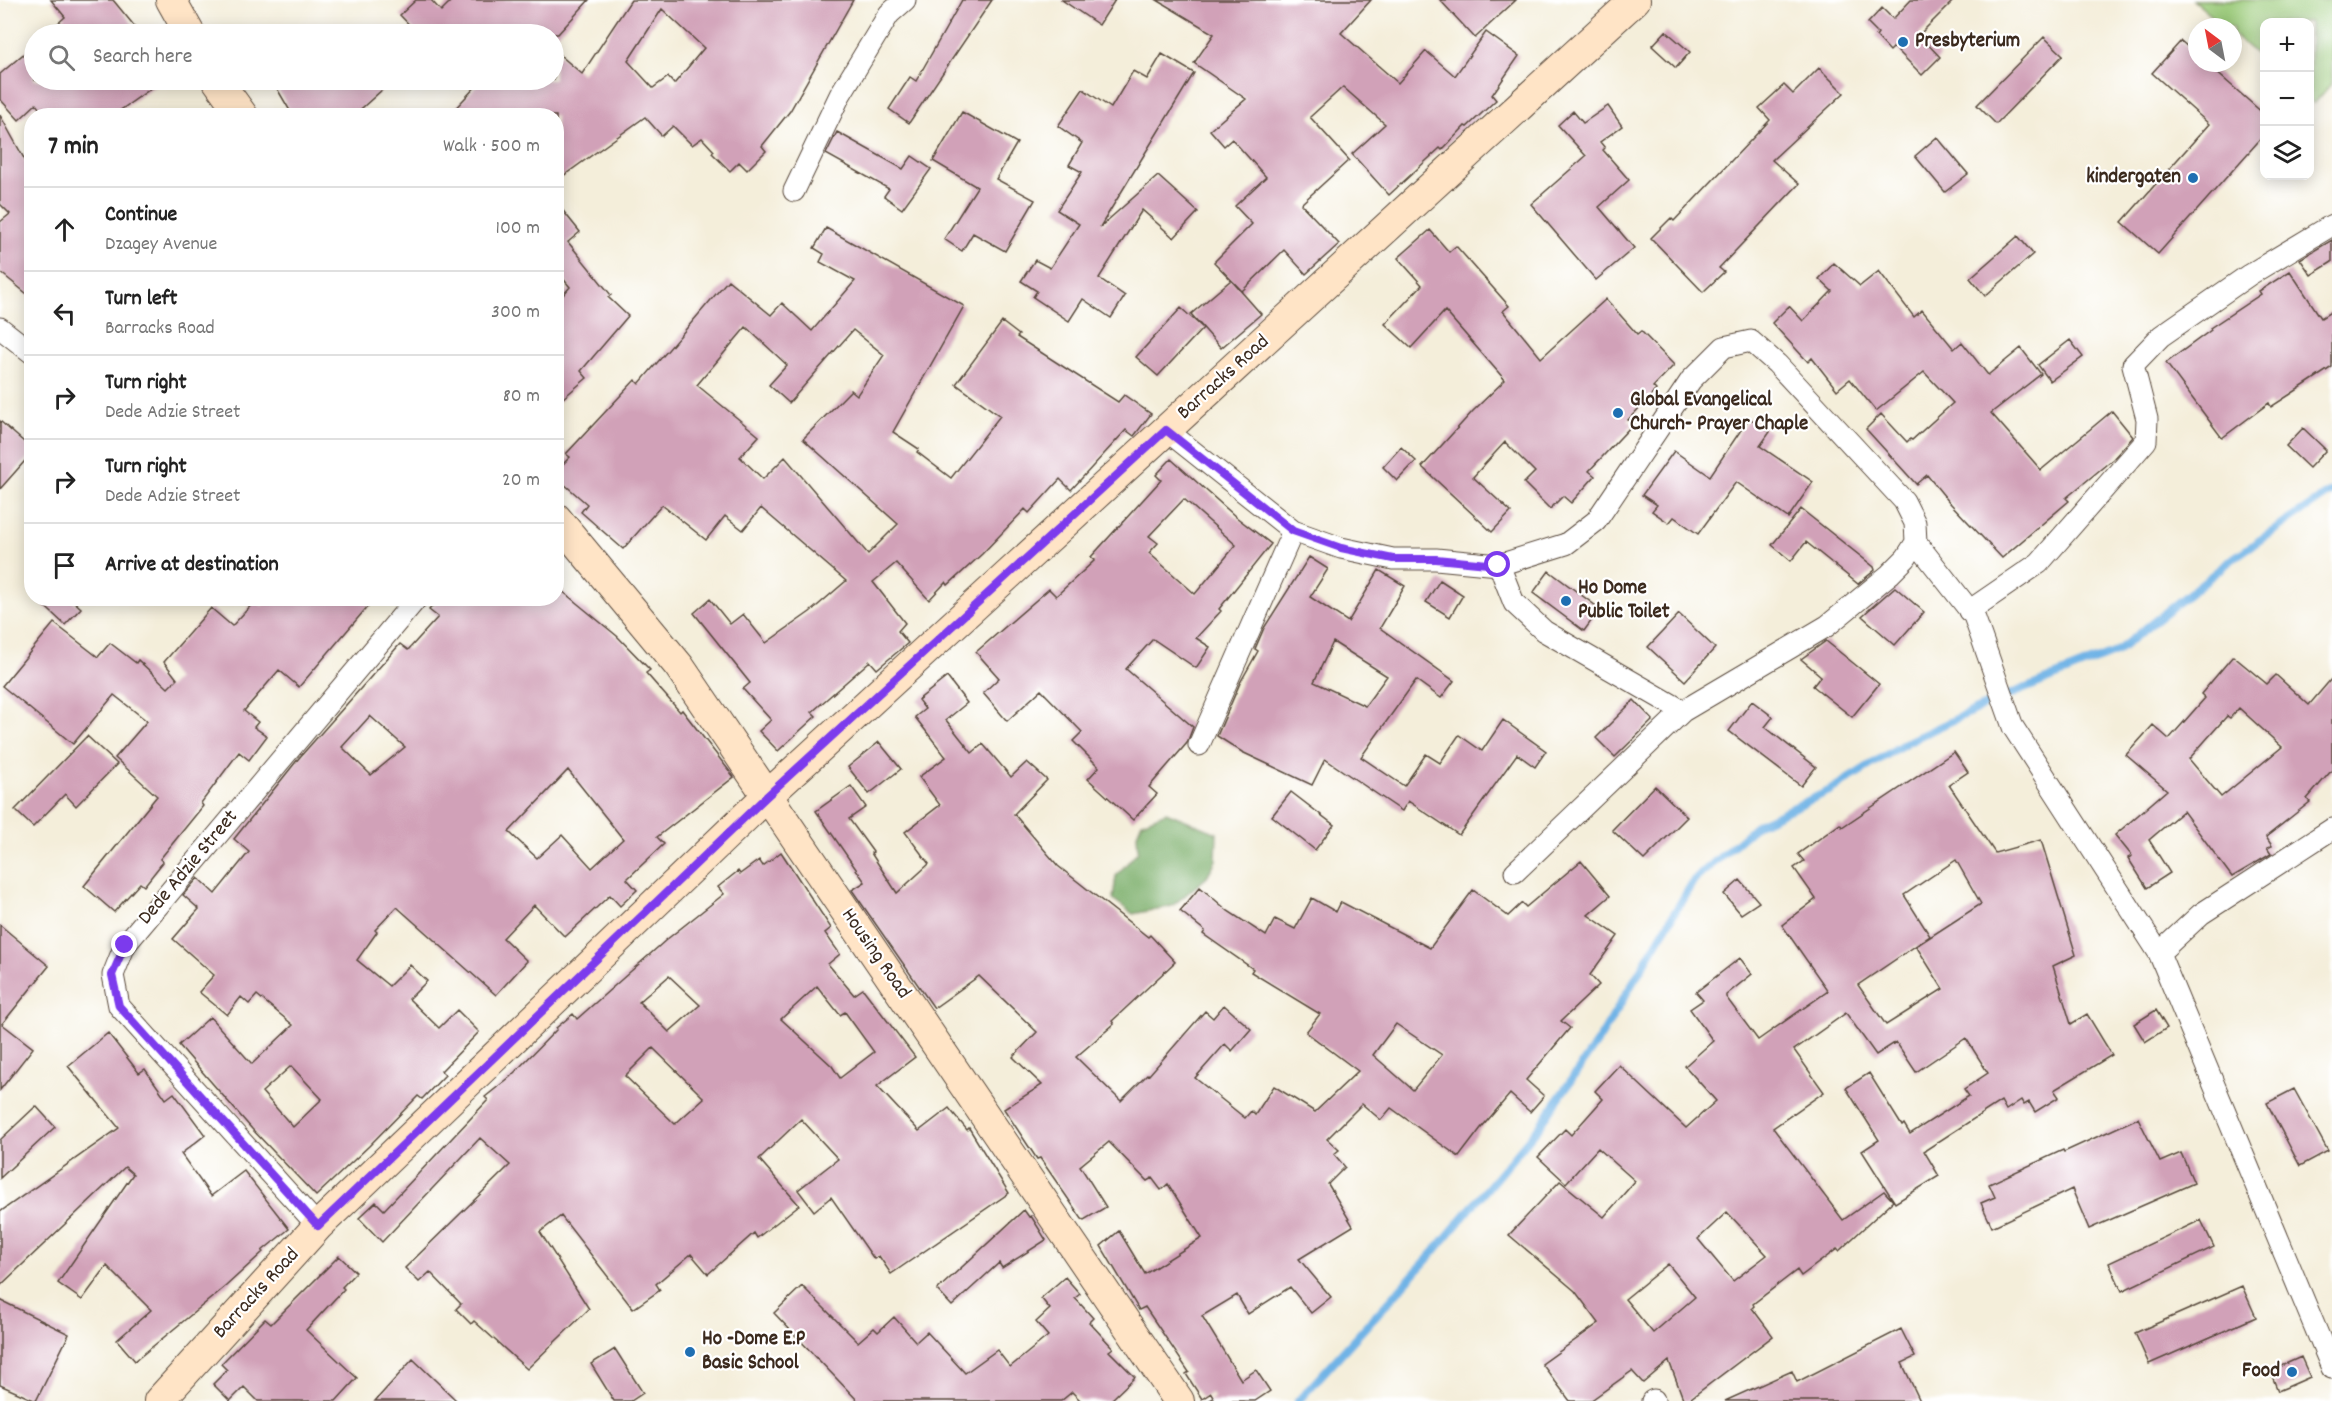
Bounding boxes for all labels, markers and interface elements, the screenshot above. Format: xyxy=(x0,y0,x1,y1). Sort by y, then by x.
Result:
north arrow xyxy=(2188,18,2242,72)
map controls xyxy=(2260,18,2314,180)
button: + xyxy=(2260,18,2314,72)
search box xyxy=(24,24,564,90)
place label: Presbyterium xyxy=(1915,27,2020,57)
marker: Presbyterium xyxy=(1896,35,1910,49)
icon: search xyxy=(45,41,78,74)
text: Search here xyxy=(93,42,192,73)
button: − xyxy=(2260,72,2314,126)
button: layers xyxy=(2260,126,2314,180)
text: 7 min xyxy=(48,129,99,166)
text: Walk · 500 m xyxy=(443,133,540,161)
place label: kindergaten xyxy=(2086,163,2181,193)
marker: kindergaten xyxy=(2186,171,2200,185)
text: Continue xyxy=(105,200,177,231)
icon: ahead xyxy=(48,213,81,246)
text: 100 m xyxy=(496,215,540,243)
text: Dzagey Avenue xyxy=(105,231,217,259)
text: Turn left xyxy=(105,284,177,315)
icon: left xyxy=(48,297,81,330)
text: 300 m xyxy=(491,299,540,327)
text: Barracks Road xyxy=(105,315,215,343)
street label: Barracks Road xyxy=(1171,328,1277,428)
text: Turn right xyxy=(105,368,187,399)
icon: right xyxy=(48,381,81,414)
text: 80 m xyxy=(503,383,540,411)
place label: Global Evangelical Church- Prayer Chaple xyxy=(1630,386,1808,440)
text: Dede Adzie Street xyxy=(105,399,240,427)
marker: Global Evangelical Church- Prayer Chaple xyxy=(1611,406,1625,420)
text: Turn right xyxy=(105,452,187,483)
icon: right xyxy=(48,465,81,498)
text: 20 m xyxy=(502,467,540,495)
text: Dede Adzie Street xyxy=(105,483,240,511)
icon: arrive xyxy=(48,549,81,582)
text: Arrive at destination xyxy=(105,550,279,581)
route start xyxy=(1484,551,1510,577)
place label: Ho Dome Public Toilet xyxy=(1578,574,1670,628)
marker: Ho Dome Public Toilet xyxy=(1559,594,1573,608)
street label: Dede Adzie Street xyxy=(132,804,246,932)
street label: Housing Road xyxy=(833,902,917,1006)
route end xyxy=(111,931,137,957)
street label: Barracks Road xyxy=(207,1242,307,1346)
place label: Ho -Dome E.P Basic School xyxy=(702,1325,806,1379)
marker: Ho -Dome E.P Basic School xyxy=(683,1345,697,1359)
place label: Food xyxy=(2242,1357,2280,1387)
marker: Food xyxy=(2285,1365,2299,1379)

